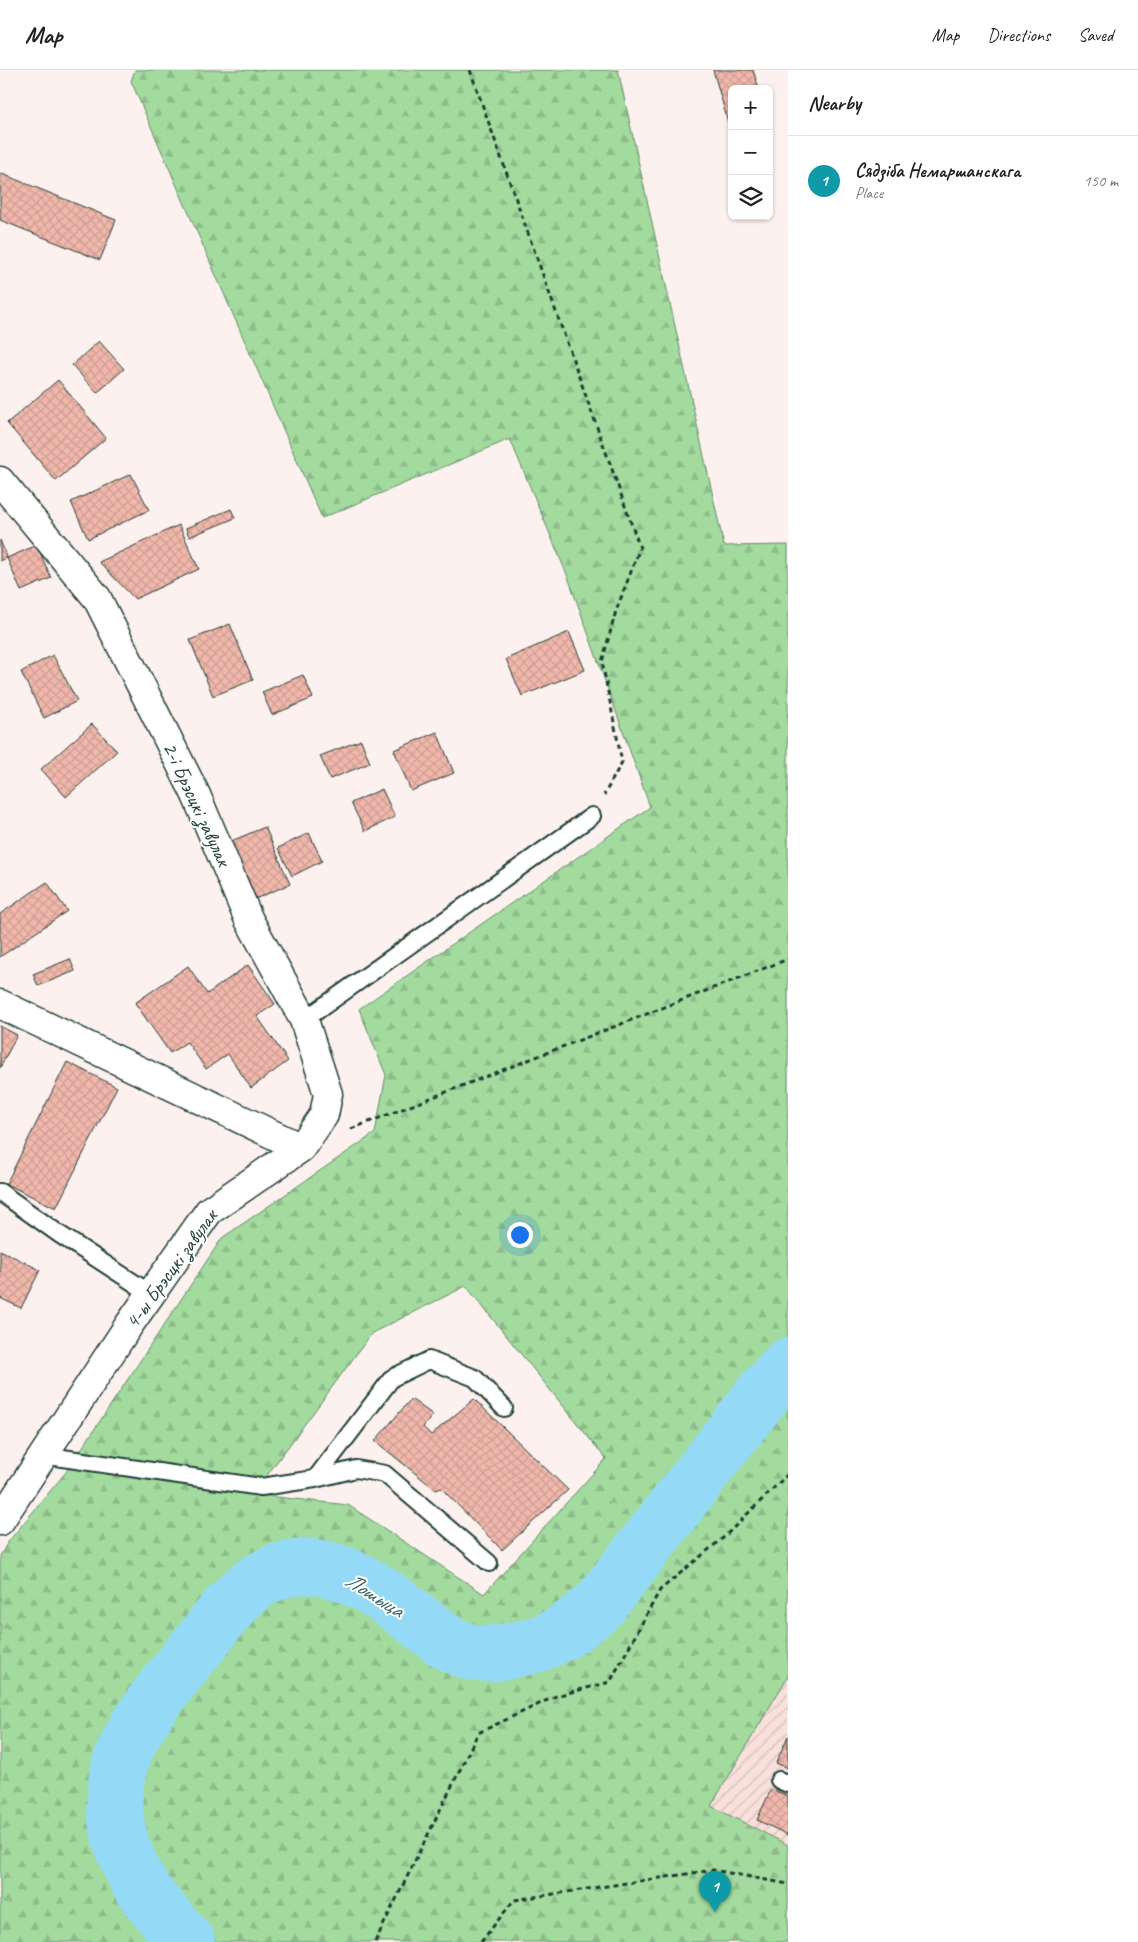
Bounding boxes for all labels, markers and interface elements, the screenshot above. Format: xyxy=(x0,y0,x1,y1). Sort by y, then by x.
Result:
text: Map xyxy=(25,20,62,50)
text: Map xyxy=(932,24,959,46)
text: Directions xyxy=(987,24,1050,46)
text: Saved xyxy=(1078,24,1113,46)
map controls xyxy=(728,85,773,220)
button: + xyxy=(728,85,773,130)
text: Nearby xyxy=(808,90,861,116)
button: − xyxy=(728,130,773,175)
text: Сядзіба Немаршанскага xyxy=(855,159,1020,183)
text: 1 xyxy=(820,171,828,191)
text: 150 m xyxy=(1084,171,1118,191)
button: layers xyxy=(728,175,773,220)
text: Place xyxy=(855,183,883,203)
street label: 2-і Брэсцкі завулак xyxy=(156,738,238,873)
street label: 4-ы Брэсцкі завулак xyxy=(119,1203,225,1334)
your location xyxy=(507,1222,533,1248)
water label: Лошыца xyxy=(340,1566,411,1625)
pin: 1 xyxy=(699,1871,731,1912)

